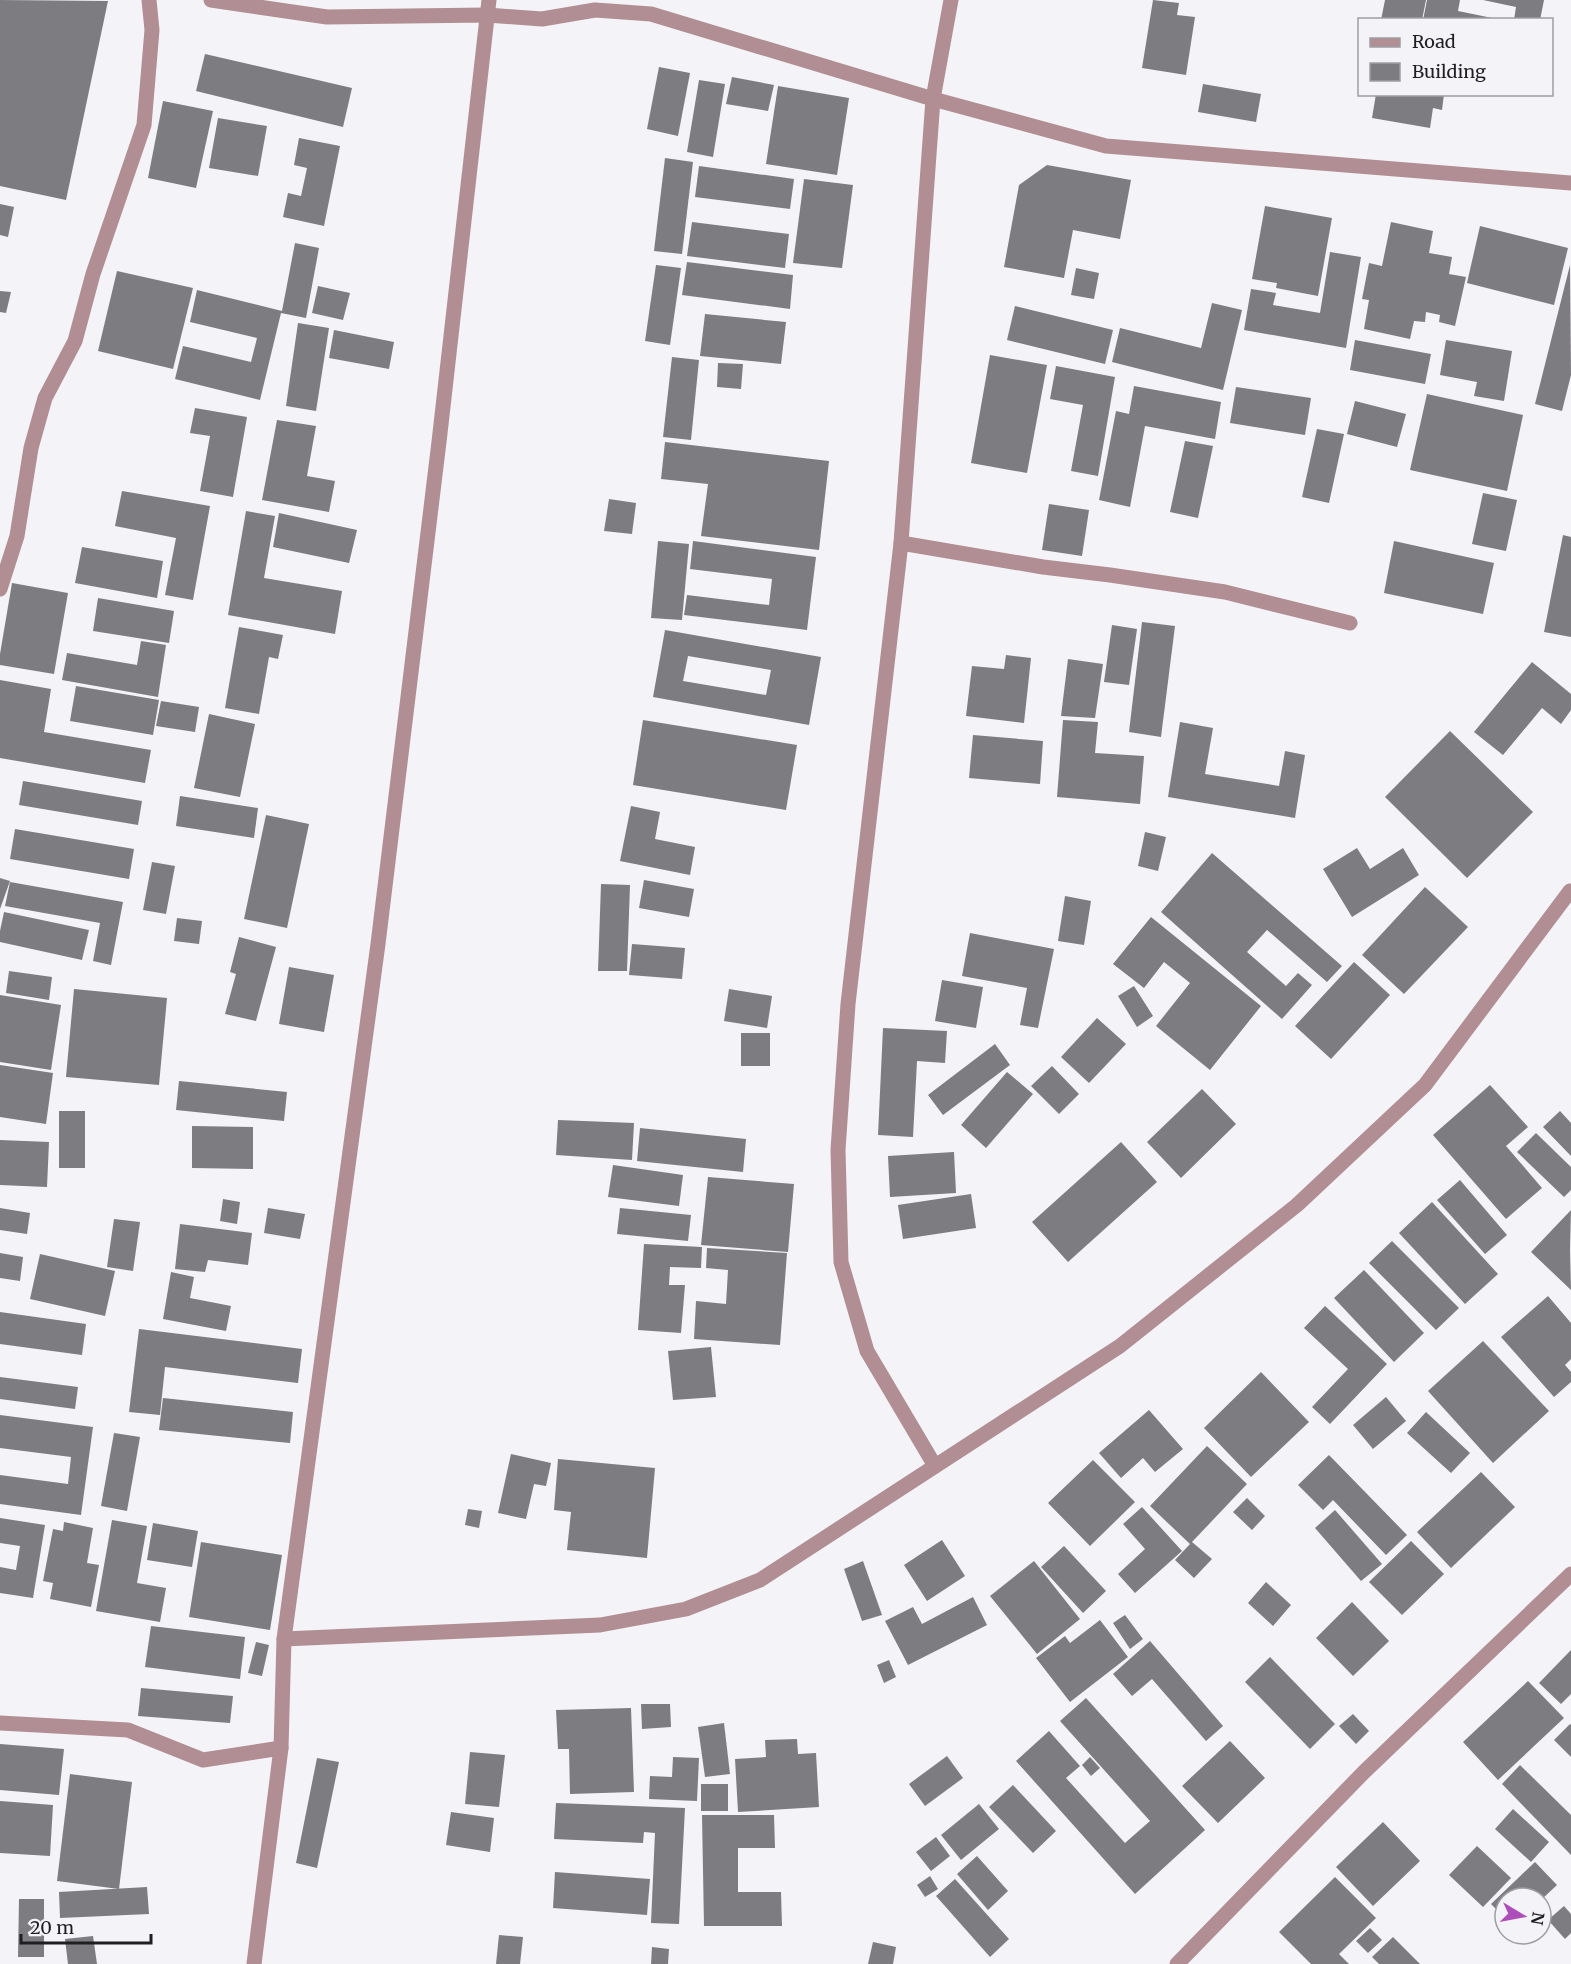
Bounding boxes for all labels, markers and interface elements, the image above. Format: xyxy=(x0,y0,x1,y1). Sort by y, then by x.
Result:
legend xyxy=(1358,18,1553,96)
text: Road xyxy=(1412,30,1456,53)
text: Building xyxy=(1412,60,1486,83)
north arrow xyxy=(1493,1886,1553,1946)
scale bar xyxy=(21,1907,152,1945)
text: N xyxy=(1527,1911,1549,1927)
text: 20 m xyxy=(30,1916,74,1939)

